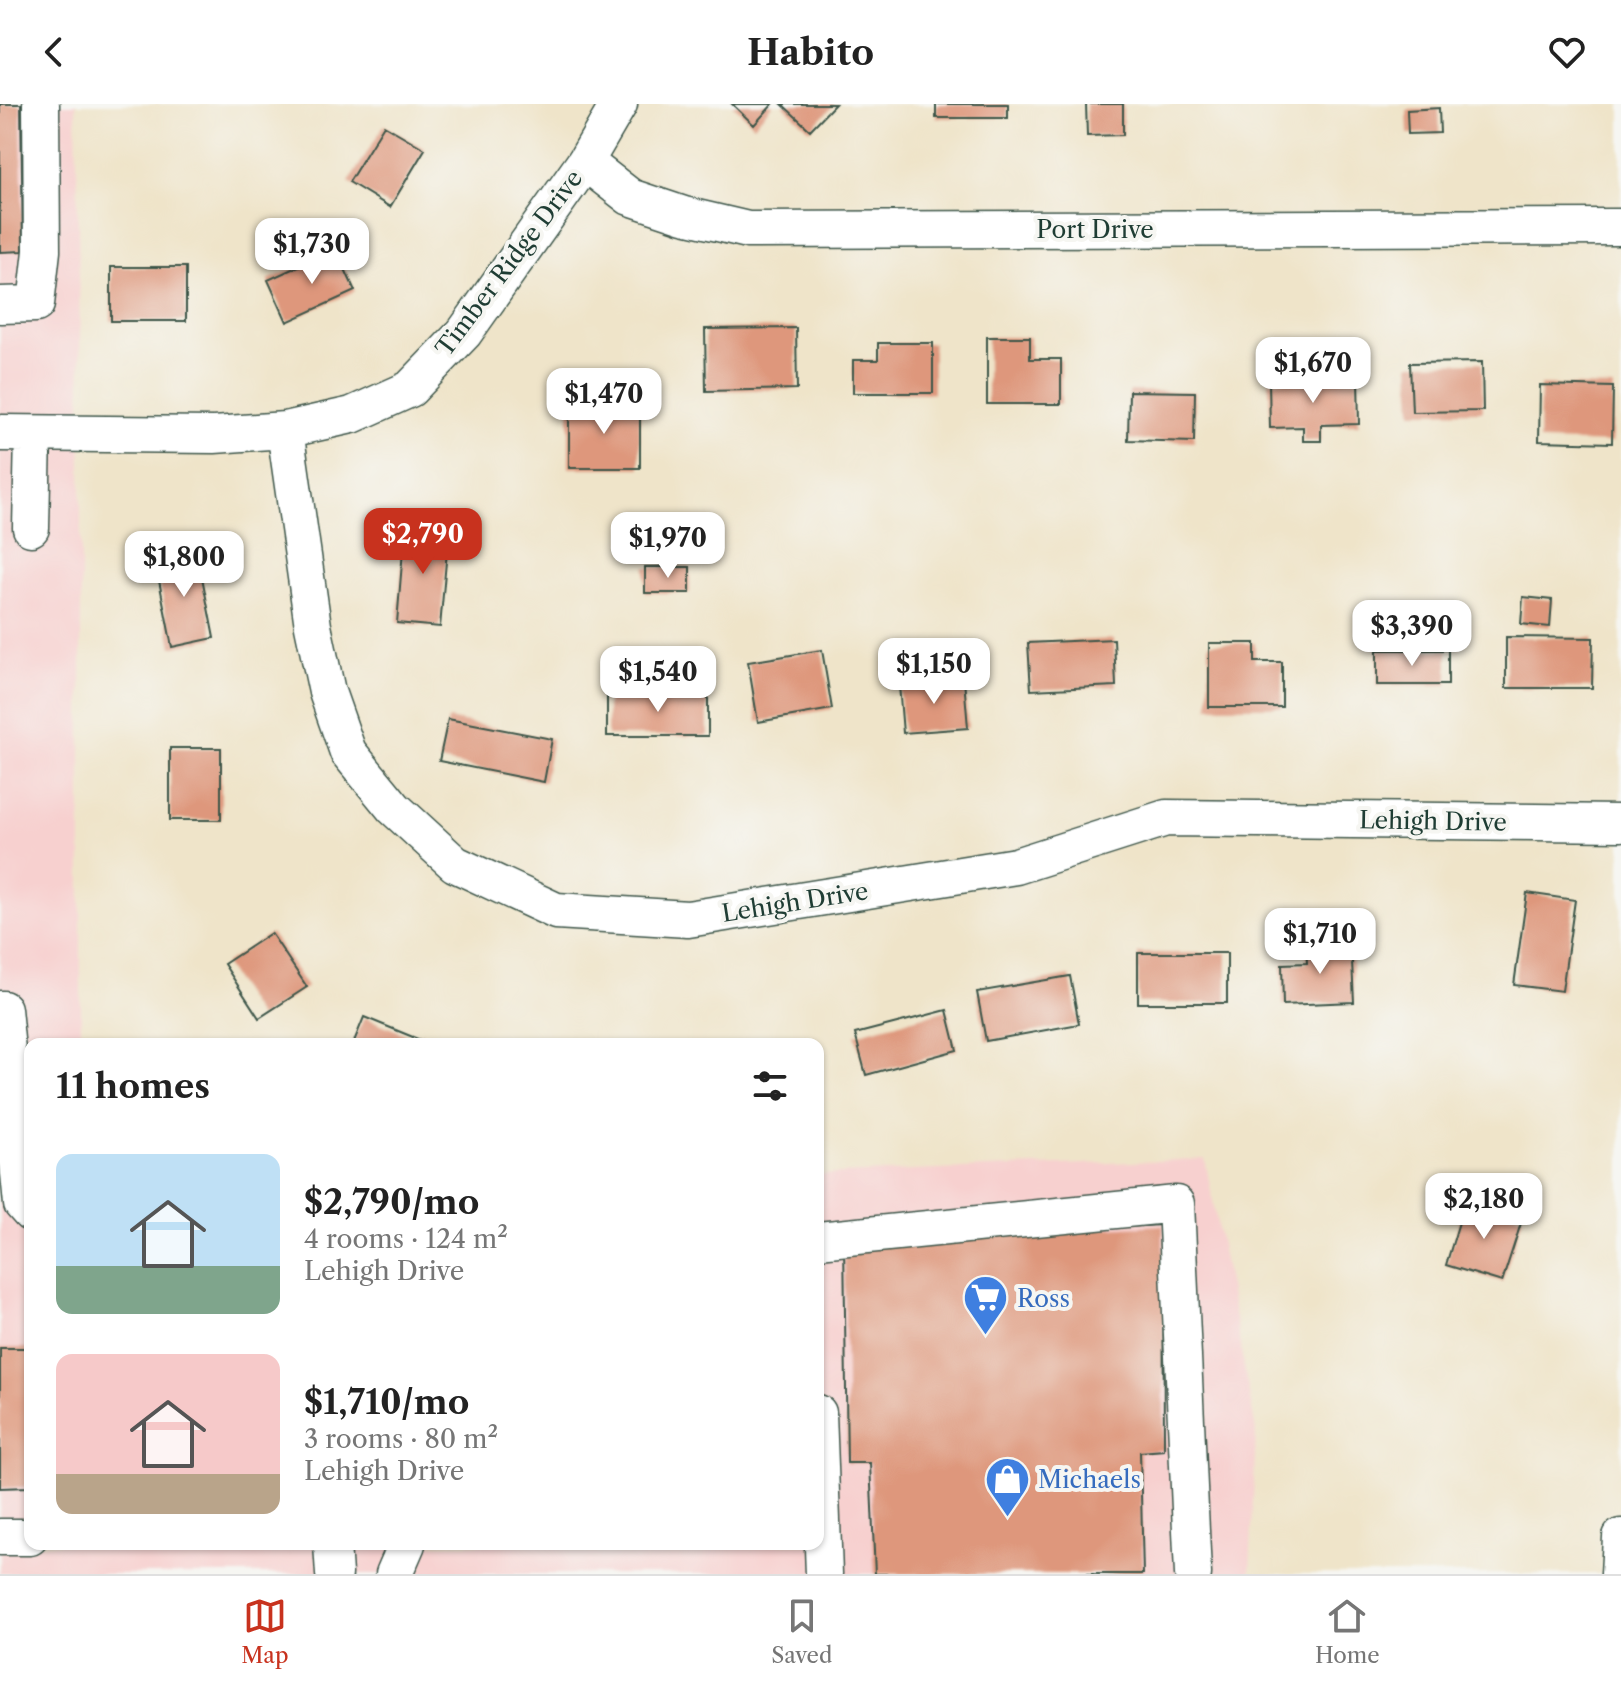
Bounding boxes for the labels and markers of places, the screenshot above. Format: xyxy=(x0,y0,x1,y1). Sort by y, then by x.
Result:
pin: $1,730 xyxy=(247,218,377,286)
pin: $1,670 xyxy=(1248,337,1378,405)
pin: $1,470 xyxy=(539,368,669,436)
pin: $2,790 xyxy=(358,508,488,576)
pin: $1,970 xyxy=(603,512,733,580)
pin: $1,800 xyxy=(119,531,249,599)
pin: $3,390 xyxy=(1347,600,1477,668)
pin: $1,150 xyxy=(869,638,999,706)
pin: $1,540 xyxy=(593,646,723,714)
pin: $1,710 xyxy=(1255,908,1385,976)
pin: $2,180 xyxy=(1419,1173,1549,1241)
supermarket icon: Ross xyxy=(962,1274,1010,1337)
place label: Ross xyxy=(1017,1284,1070,1313)
shop icon: Michaels xyxy=(983,1455,1031,1518)
place label: Michaels xyxy=(1038,1465,1141,1494)

